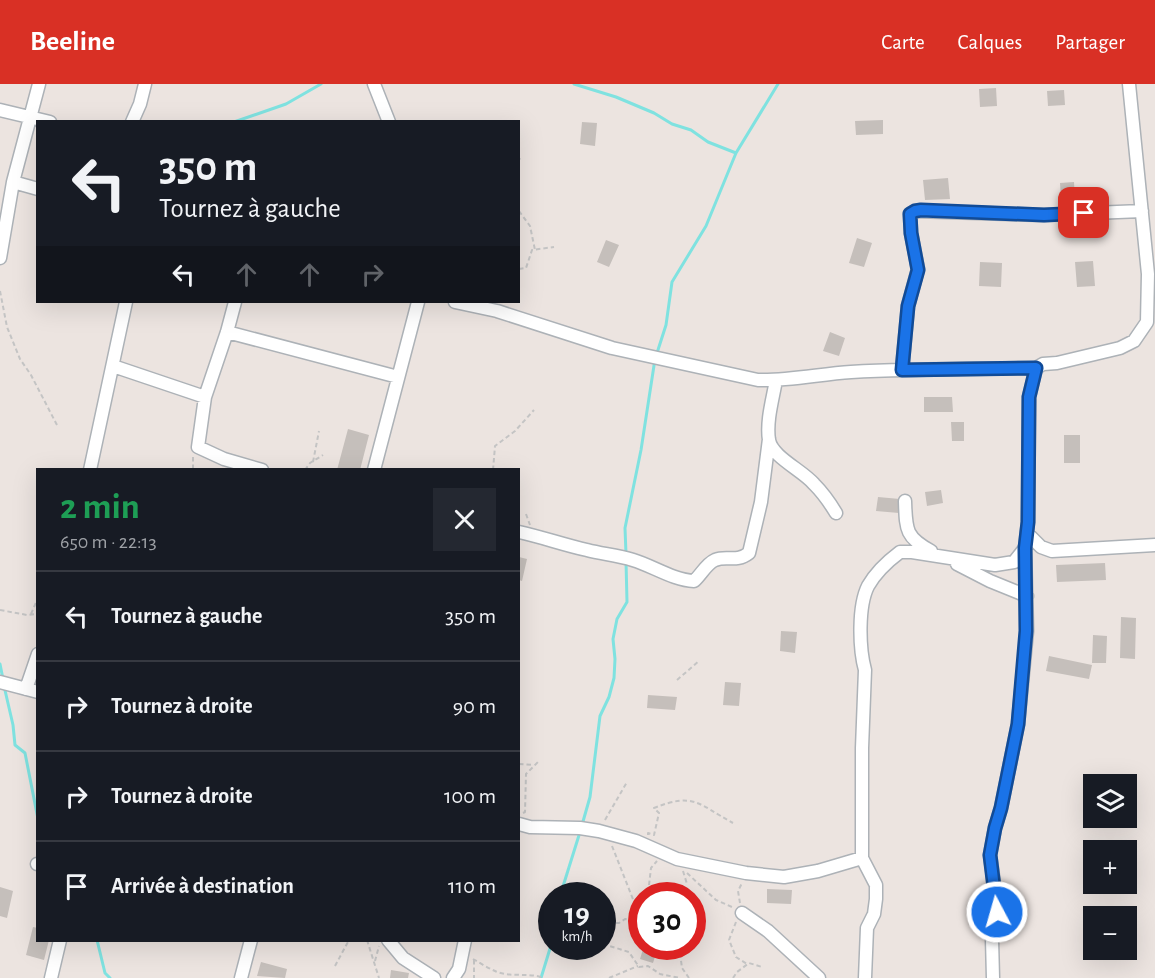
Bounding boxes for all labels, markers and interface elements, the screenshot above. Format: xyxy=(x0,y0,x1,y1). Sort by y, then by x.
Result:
text: Beeline xyxy=(30,28,115,56)
text: Carte xyxy=(881,32,925,53)
text: Calques xyxy=(958,32,1022,53)
text: Partager xyxy=(1055,32,1125,53)
icon: left xyxy=(60,144,138,222)
text: 350 m xyxy=(159,146,257,188)
pin xyxy=(1058,187,1109,238)
text: Tournez à gauche xyxy=(159,195,341,222)
icon: arrive xyxy=(1067,196,1100,229)
icon: left xyxy=(167,258,200,291)
icon: ahead xyxy=(230,258,263,291)
icon: ahead xyxy=(293,258,326,291)
icon: right xyxy=(356,258,389,291)
button: close xyxy=(433,488,496,551)
text: 2 min xyxy=(60,489,140,525)
text: 650 m · 22:13 xyxy=(60,532,157,552)
icon: left xyxy=(60,600,93,633)
text: Tournez à gauche xyxy=(111,605,262,627)
text: 350 m xyxy=(445,605,496,627)
icon: right xyxy=(60,690,93,723)
text: Tournez à droite xyxy=(111,695,253,717)
text: 90 m xyxy=(453,695,496,717)
map controls xyxy=(1083,774,1137,960)
button: layers xyxy=(1083,774,1137,828)
icon: right xyxy=(60,780,93,813)
text: Tournez à droite xyxy=(111,785,253,807)
text: 100 m xyxy=(444,785,496,807)
button: + xyxy=(1083,840,1137,894)
icon: arrive xyxy=(60,870,93,903)
text: Arrivée à destination xyxy=(111,875,294,897)
text: 110 m xyxy=(448,875,496,897)
position arrow xyxy=(965,880,1029,944)
speed limit sign: 30 xyxy=(628,882,706,960)
text: 19 xyxy=(564,899,590,929)
button: − xyxy=(1083,906,1137,960)
text: km/h xyxy=(562,929,592,944)

